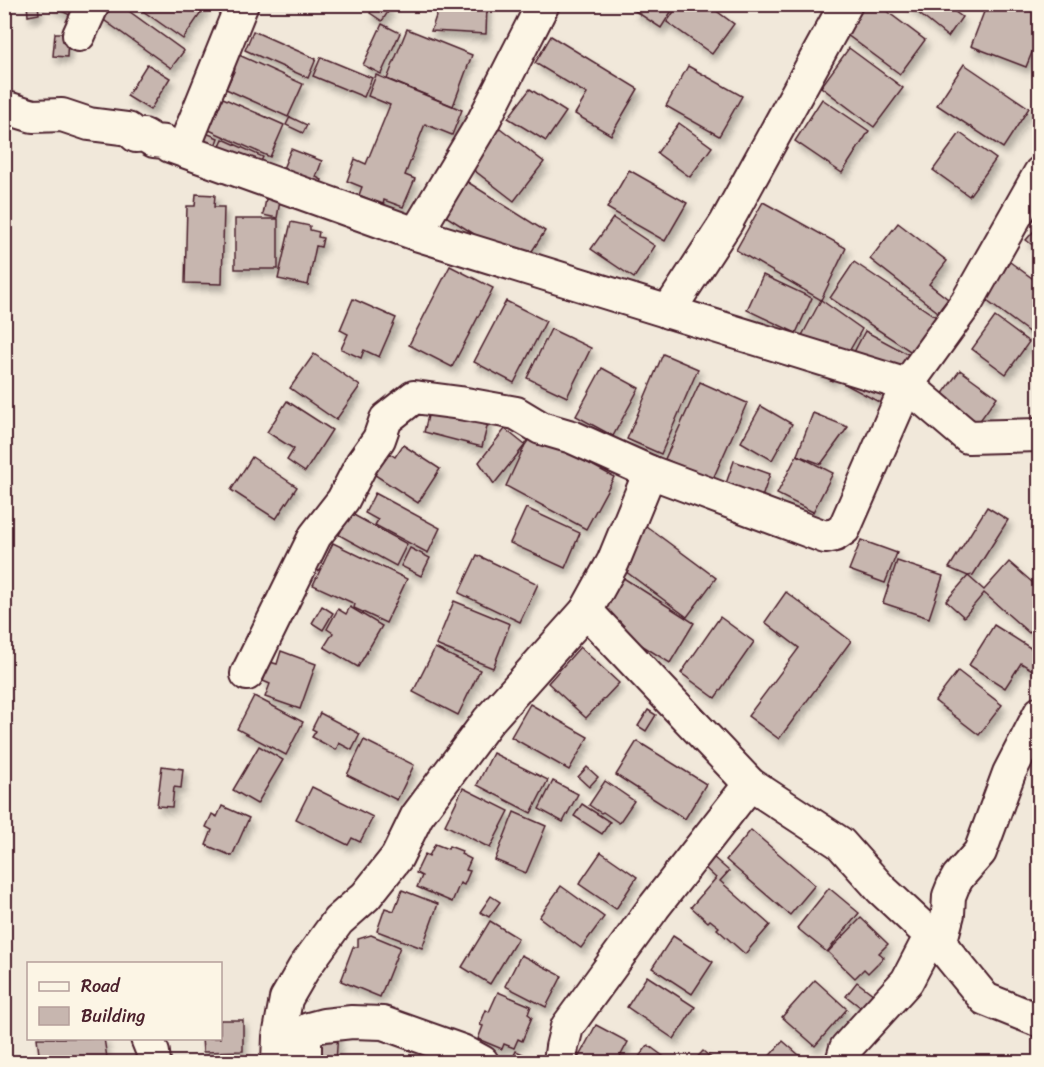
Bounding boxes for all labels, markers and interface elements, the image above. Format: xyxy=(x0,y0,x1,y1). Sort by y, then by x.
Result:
legend xyxy=(27,962,222,1040)
text: Road xyxy=(81,970,121,1002)
text: Building xyxy=(81,1000,145,1032)

